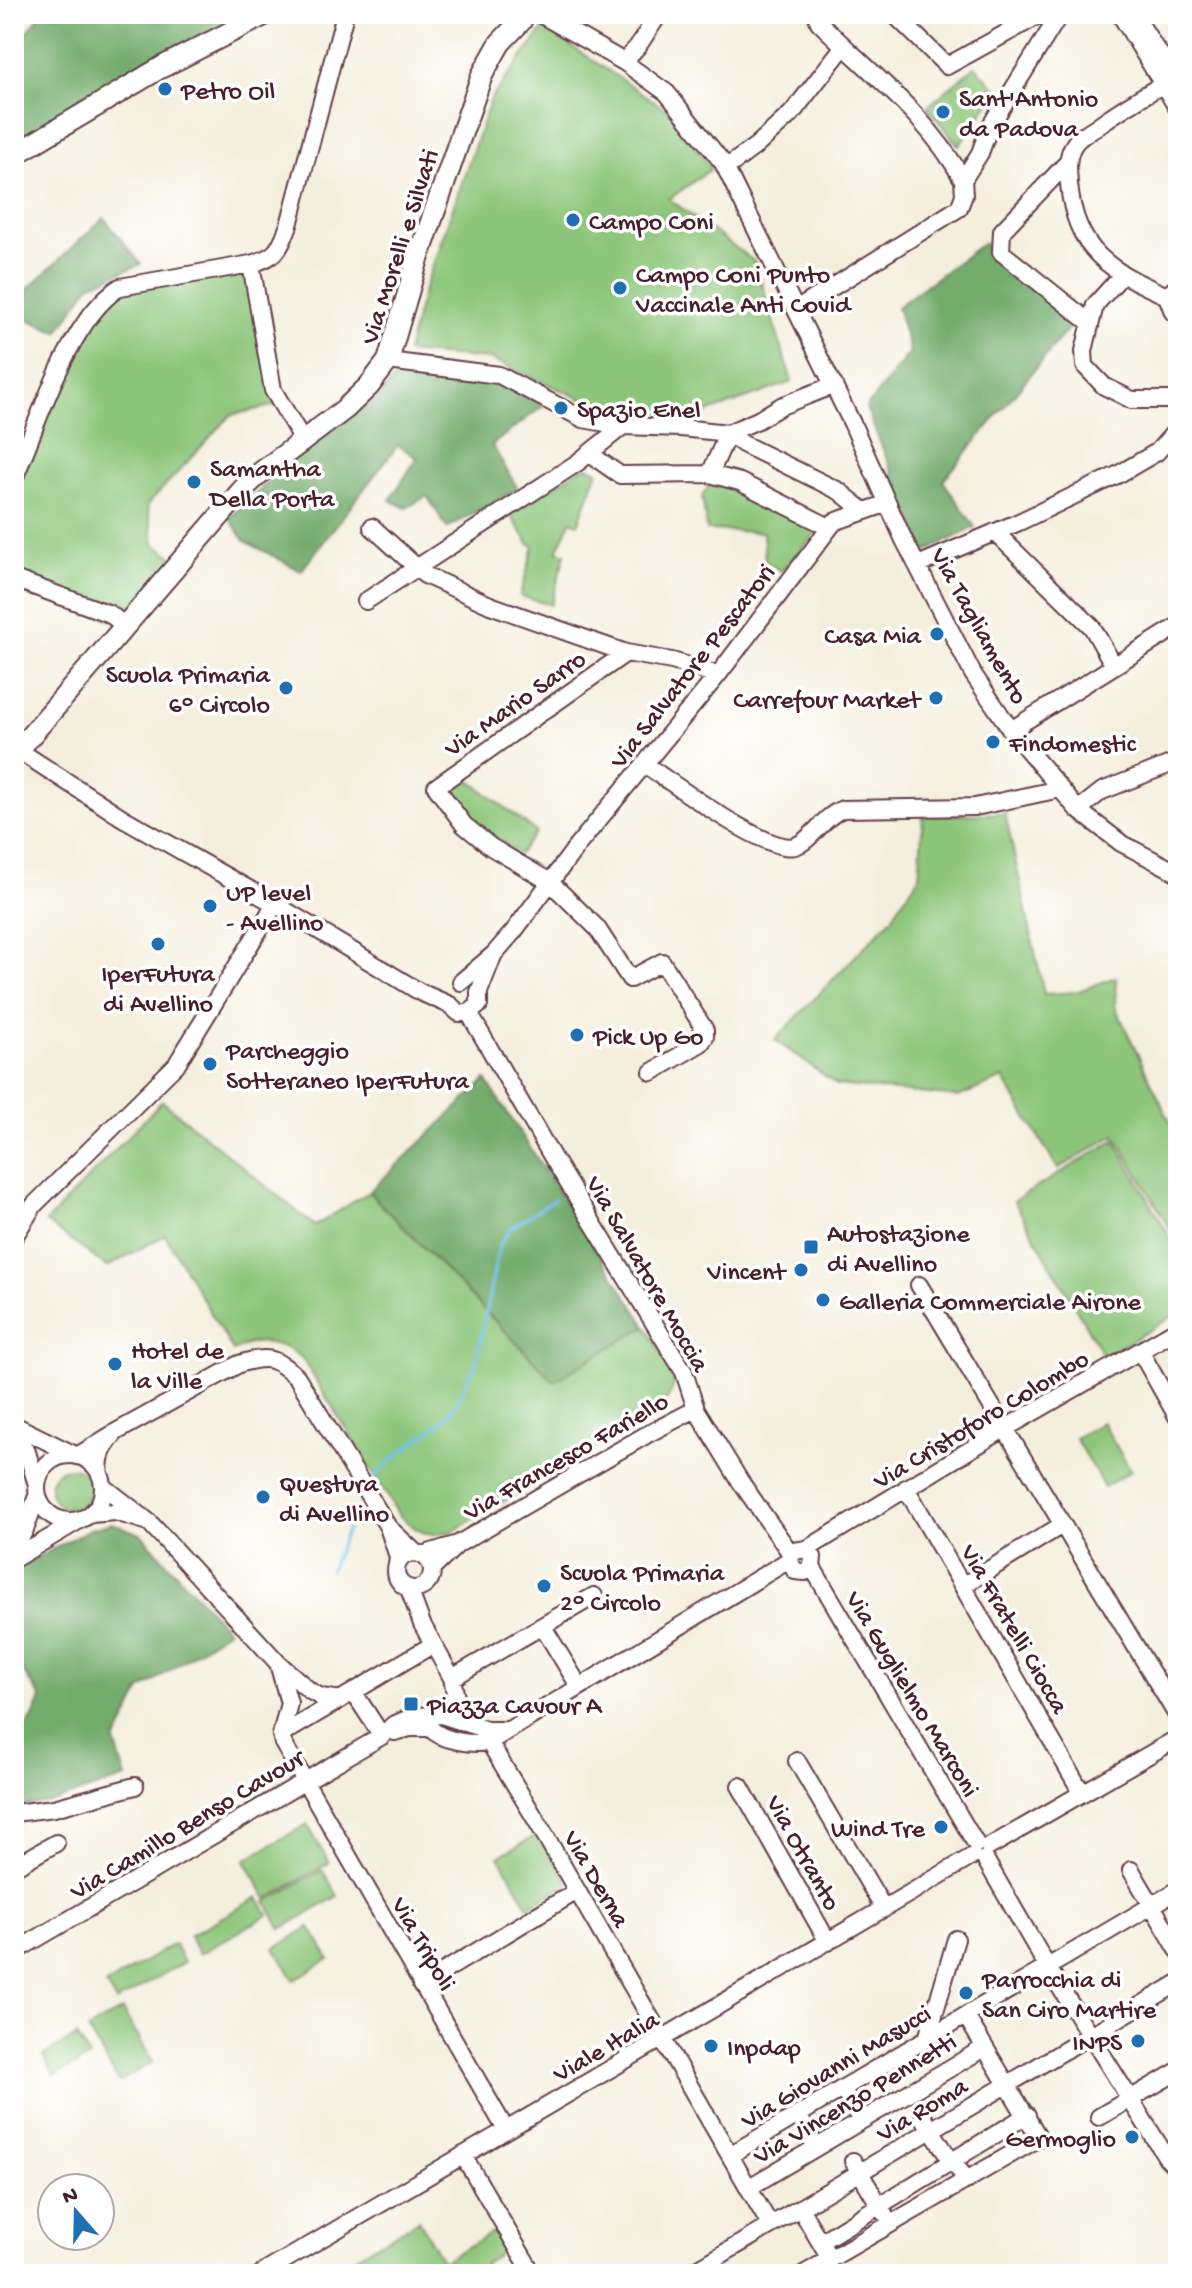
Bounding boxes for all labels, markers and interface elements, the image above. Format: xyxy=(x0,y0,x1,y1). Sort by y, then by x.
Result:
place label: Petro Oil xyxy=(180,78,275,109)
marker: Petro Oil xyxy=(156,80,174,98)
place label: Sant'Antonio da Padova xyxy=(959,86,1098,147)
marker: Sant'Antonio da Padova xyxy=(934,103,952,121)
street label: Via Morelli e Silvati xyxy=(356,146,448,350)
place label: Campo Coni xyxy=(589,209,714,240)
marker: Campo Coni xyxy=(564,211,582,229)
place label: Campo Coni Punto Vaccinale Anti Covid xyxy=(635,262,852,323)
marker: Campo Coni Punto Vaccinale Anti Covid xyxy=(611,279,629,297)
place label: Spazio Enel xyxy=(577,397,701,428)
marker: Spazio Enel xyxy=(552,399,570,417)
place label: Samantha Della Porta xyxy=(208,456,336,517)
marker: Samantha Della Porta xyxy=(185,473,203,491)
street label: Via Tagliamento xyxy=(921,543,1033,711)
street label: Via Salvatore Pescatori xyxy=(604,559,784,777)
place label: Casa Mia xyxy=(824,623,923,654)
marker: Casa Mia xyxy=(928,625,946,643)
street label: Via Mario Sarro xyxy=(439,645,593,767)
place label: Scuola Primaria 6° Circolo xyxy=(106,662,272,723)
marker: Scuola Primaria 6° Circolo xyxy=(277,679,295,697)
place label: Carrefour Market xyxy=(733,687,922,718)
marker: Carrefour Market xyxy=(927,689,945,707)
place label: Findomestic xyxy=(1008,731,1137,762)
marker: Findomestic xyxy=(984,733,1002,751)
place label: UP level - Avellino xyxy=(226,880,323,941)
marker: UP level - Avellino xyxy=(201,897,219,915)
marker: IperFutura di Avellino xyxy=(149,935,167,953)
place label: IperFutura di Avellino xyxy=(101,961,216,1022)
place label: Pick Up Go xyxy=(592,1024,703,1055)
marker: Pick Up Go xyxy=(568,1026,586,1044)
place label: Parcheggio Sotteraneo IperFutura xyxy=(225,1038,470,1099)
marker: Parcheggio Sotteraneo IperFutura xyxy=(201,1055,219,1073)
street label: Via Salvatore Moccia xyxy=(576,1171,715,1380)
place label: Autostazione di Avellino xyxy=(827,1221,970,1282)
marker: Autostazione di Avellino xyxy=(802,1238,820,1256)
place label: Vincent xyxy=(706,1259,787,1290)
marker: Vincent xyxy=(792,1261,810,1279)
place label: Galleria Commerciale Airone xyxy=(839,1289,1142,1320)
marker: Galleria Commerciale Airone xyxy=(814,1291,832,1309)
place label: Hotel de la Ville xyxy=(131,1338,224,1399)
street label: Via Cristoforo Colombo xyxy=(868,1345,1096,1499)
marker: Hotel de la Ville xyxy=(106,1355,124,1373)
street label: Via Francesco Fariello xyxy=(458,1388,675,1531)
place label: Questura di Avellino xyxy=(279,1471,389,1532)
marker: Questura di Avellino xyxy=(254,1488,272,1506)
street label: Via Fratelli Ciocca xyxy=(951,1539,1074,1722)
place label: Scuola Primaria 2° Circolo xyxy=(560,1560,726,1621)
marker: Scuola Primaria 2° Circolo xyxy=(535,1577,553,1595)
street label: Via Guglielmo Marconi xyxy=(836,1586,984,1804)
place label: Piazza Cavour A xyxy=(426,1693,603,1724)
marker: Piazza Cavour A xyxy=(402,1695,420,1713)
street label: Via Camillo Benso Cavour xyxy=(65,1743,313,1910)
street label: Via Otranto xyxy=(756,1790,845,1917)
place label: Wind Tre xyxy=(831,1816,926,1847)
marker: Wind Tre xyxy=(932,1818,950,1836)
street label: Via Derna xyxy=(553,1825,635,1936)
street label: Via Tripoli xyxy=(381,1892,460,1998)
place label: Parrocchia di San Ciro Martire xyxy=(981,1967,1157,2028)
marker: Parrocchia di San Ciro Martire xyxy=(957,1984,975,2002)
street label: Via Giovanni Masucci xyxy=(736,2000,938,2138)
street label: Viale Italia xyxy=(548,2005,667,2092)
street label: Via Vincenzo Pennetti xyxy=(748,2028,964,2174)
place label: INPS xyxy=(1072,2030,1123,2061)
marker: INPS xyxy=(1129,2032,1147,2050)
place label: Inpdap xyxy=(727,2035,801,2066)
marker: Inpdap xyxy=(702,2037,720,2055)
street label: Via Roma xyxy=(871,2072,976,2152)
place label: Germoglio xyxy=(1005,2126,1116,2157)
marker: Germoglio xyxy=(1123,2128,1141,2146)
north arrow xyxy=(36,2172,116,2252)
text: N xyxy=(59,2182,82,2212)

